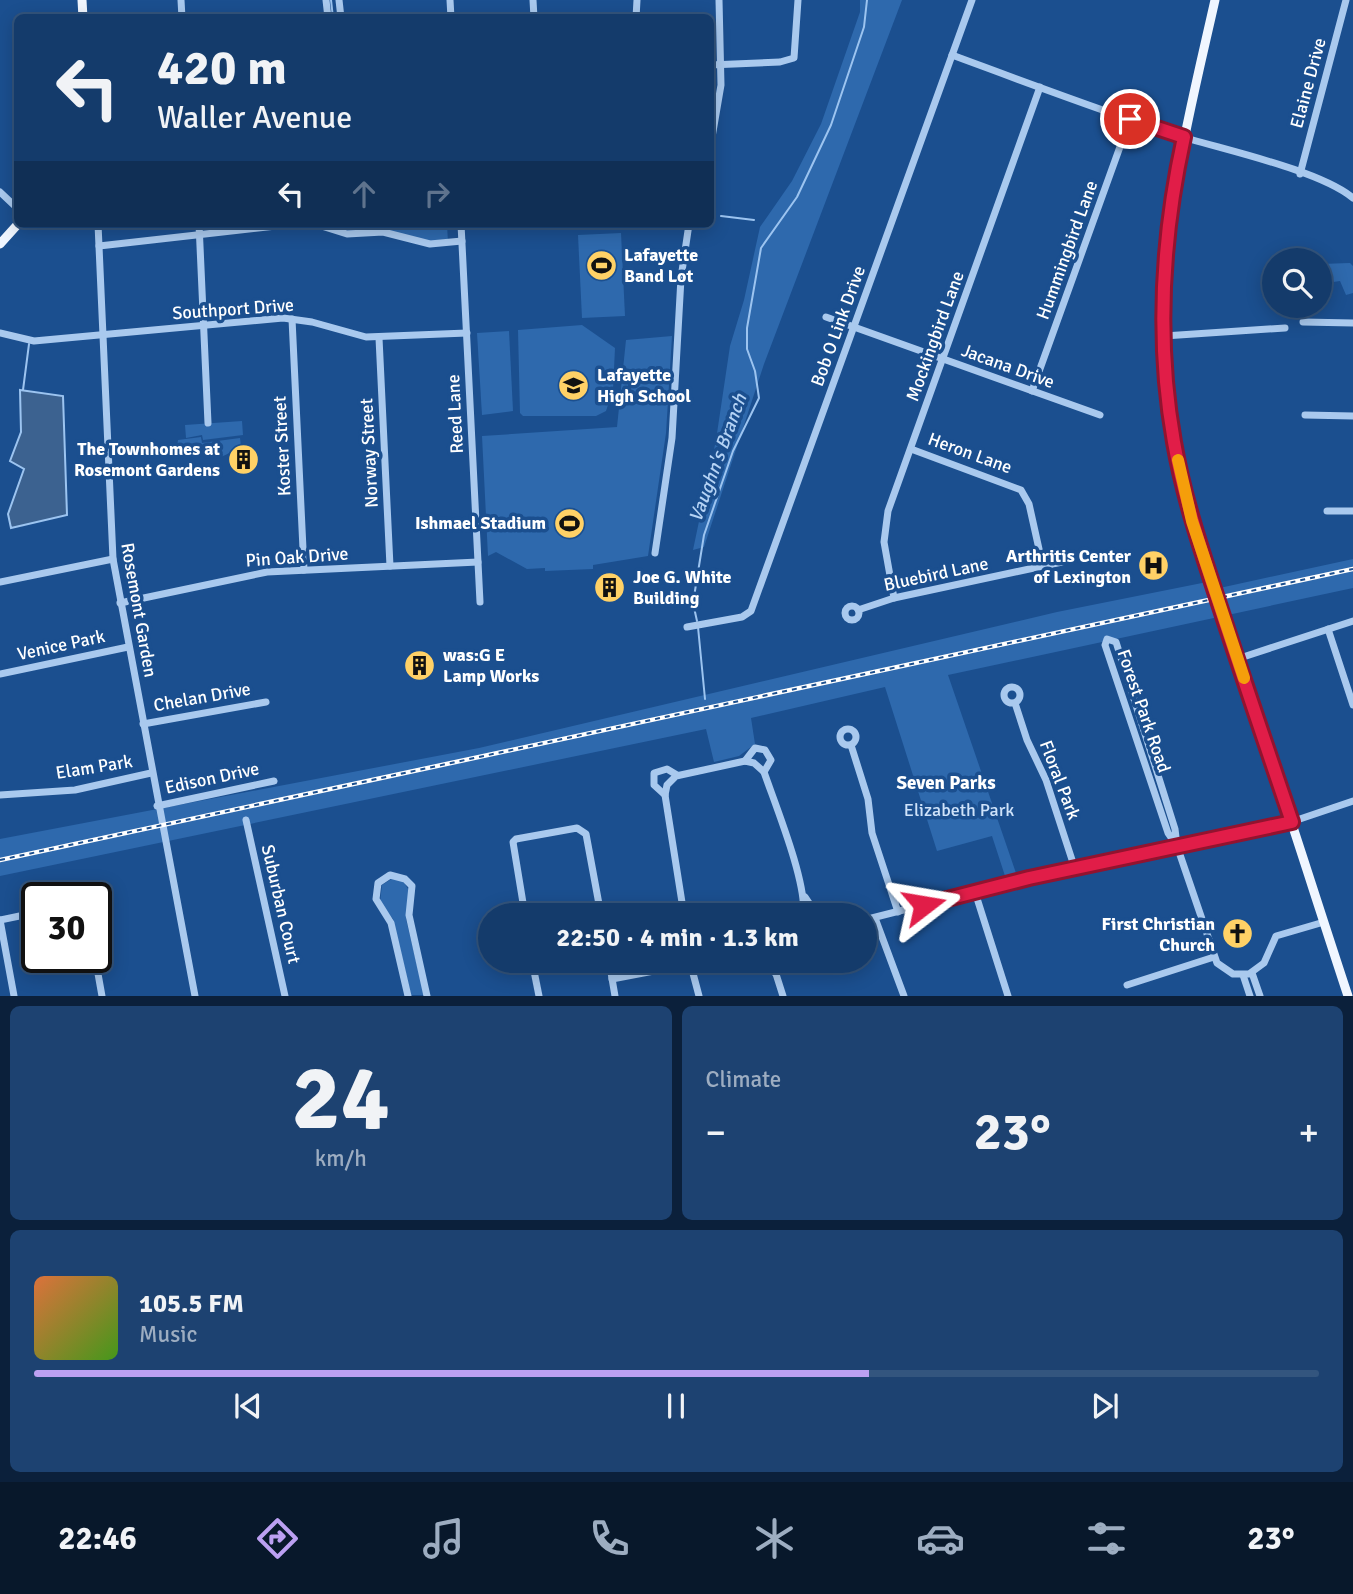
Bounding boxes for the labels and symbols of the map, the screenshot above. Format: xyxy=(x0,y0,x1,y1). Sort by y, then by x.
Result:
street label: Elaine Drive xyxy=(1285,35,1331,131)
pin xyxy=(1100,89,1160,149)
street label: Hummingbird Lane xyxy=(1032,177,1102,323)
place label: Lafayette Band Lot xyxy=(624,244,698,287)
sports icon: Lafayette Band Lot xyxy=(584,248,618,282)
street label: Bob O Link Drive xyxy=(806,263,870,389)
street label: Mockingbird Lane xyxy=(901,268,969,404)
street label: Southport Drive xyxy=(172,294,294,324)
street label: Jacana Drive xyxy=(958,339,1058,393)
place label: Lafayette High School xyxy=(597,364,691,407)
school or university icon: Lafayette High School xyxy=(557,368,591,402)
street label: Reed Lane xyxy=(442,374,468,454)
water label: Vaughn's Branch xyxy=(684,390,753,525)
street label: Koster Street xyxy=(268,395,296,497)
street label: Norway Street xyxy=(355,398,383,508)
street label: Heron Lane xyxy=(925,428,1015,478)
place label: The Townhomes at Rosemont Gardens xyxy=(74,438,220,481)
building icon: The Townhomes at Rosemont Gardens xyxy=(226,442,260,476)
sports icon: Ishmael Stadium xyxy=(552,506,586,540)
place label: Ishmael Stadium xyxy=(415,512,546,534)
street label: Rosemont Garden xyxy=(116,541,162,679)
street label: Pin Oak Drive xyxy=(245,542,349,572)
place label: Arthritis Center of Lexington xyxy=(1006,545,1132,588)
hospital icon: Arthritis Center of Lexington xyxy=(1137,549,1171,583)
street label: Bluebird Lane xyxy=(882,552,990,596)
place label: Joe G. White Building xyxy=(633,566,732,609)
building icon: Joe G. White Building xyxy=(593,570,627,604)
street label: Venice Park xyxy=(15,625,107,665)
place label: was:G E Lamp Works xyxy=(443,644,539,687)
street label: Forest Park Road xyxy=(1113,647,1175,775)
building icon: was:G E Lamp Works xyxy=(403,648,437,682)
street label: Chelan Drive xyxy=(152,678,252,716)
street label: Floral Park xyxy=(1035,737,1085,823)
street label: Elam Park xyxy=(54,750,134,784)
street label: Edison Drive xyxy=(163,757,261,799)
district label: Seven Parks xyxy=(896,771,996,795)
park label: Elizabeth Park xyxy=(904,799,1014,821)
street label: Suburban Court xyxy=(257,842,305,966)
position arrow xyxy=(887,868,961,942)
speed limit sign: 30 xyxy=(21,882,112,973)
place label: First Christian Church xyxy=(1101,913,1215,956)
church icon: First Christian Church xyxy=(1221,917,1255,951)

